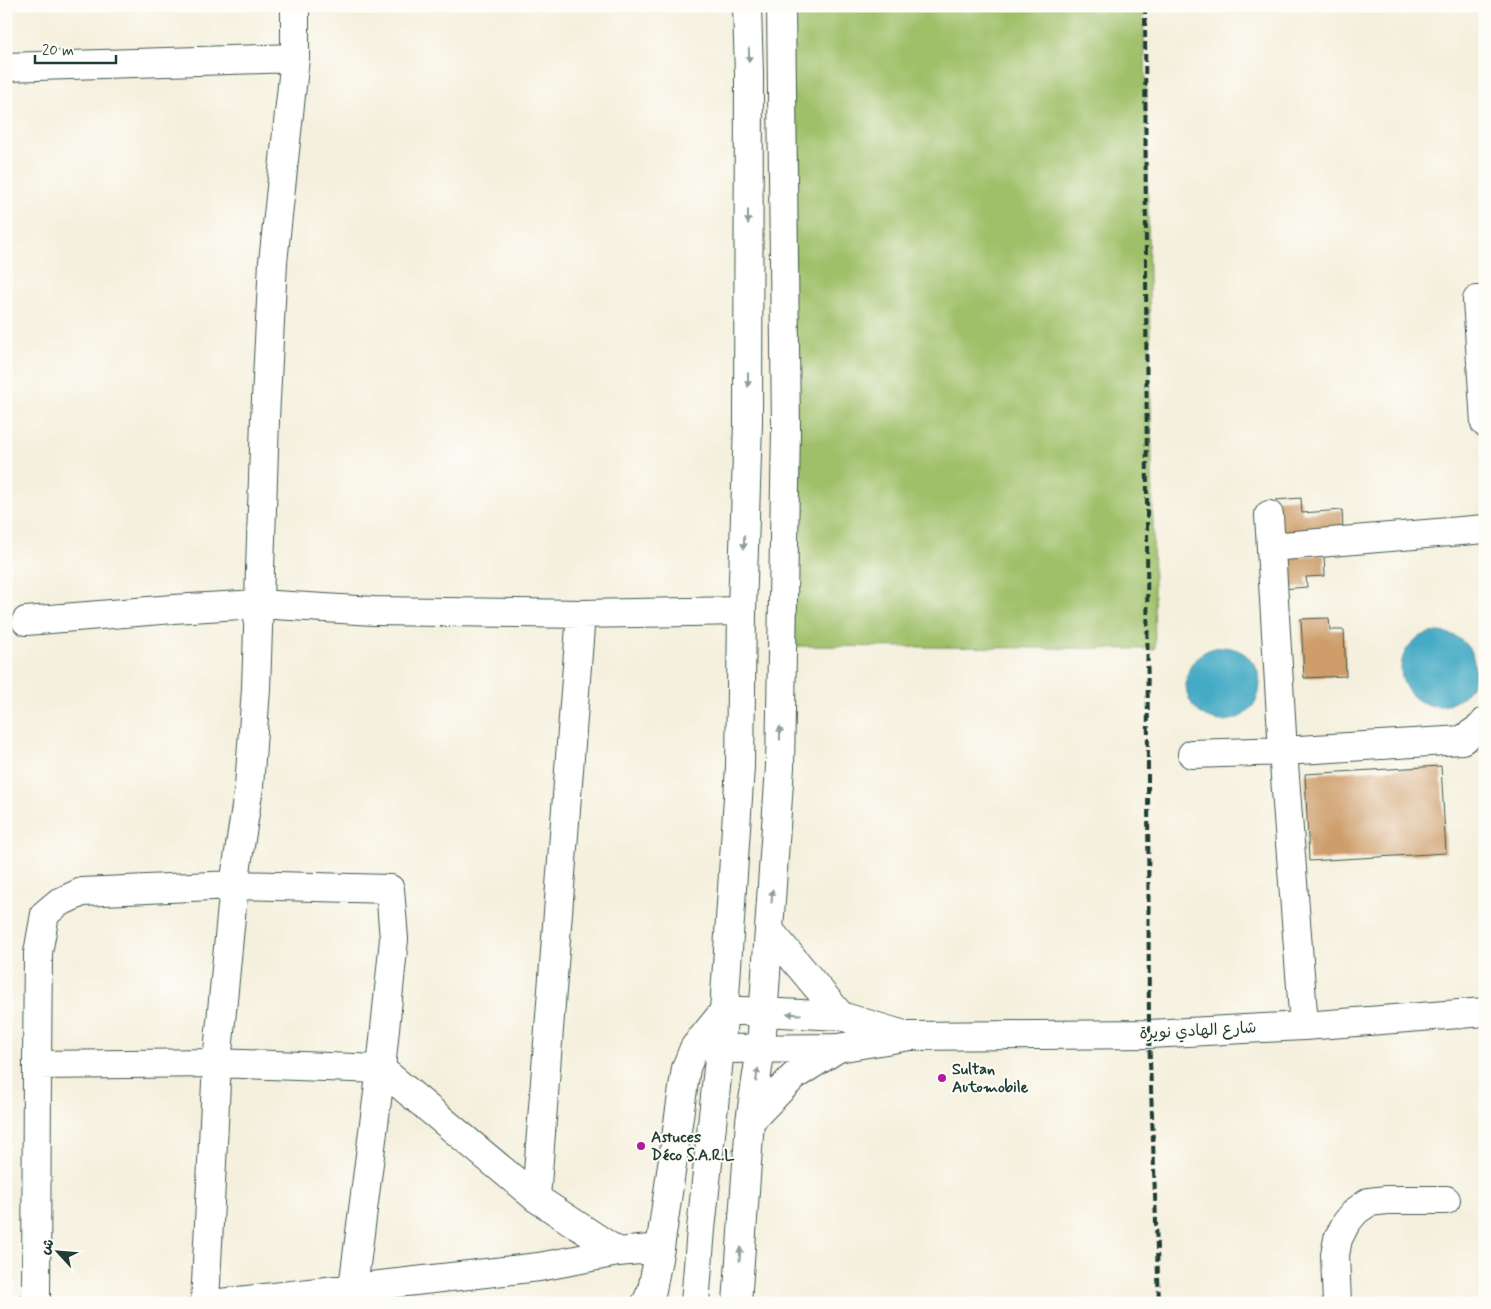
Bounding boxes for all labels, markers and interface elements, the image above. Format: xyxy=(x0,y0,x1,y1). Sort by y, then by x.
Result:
scale bar xyxy=(35,32,116,64)
text: 20 m xyxy=(42,41,74,61)
one-way arrow xyxy=(745,47,753,63)
one-way arrow xyxy=(744,210,752,226)
one-way arrow xyxy=(744,372,752,388)
one-way arrow xyxy=(740,535,748,551)
one-way arrow xyxy=(777,725,785,741)
one-way arrow xyxy=(768,887,776,903)
one-way arrow xyxy=(786,1009,802,1017)
street label: شارع الهادي نويرة xyxy=(1139,1017,1257,1045)
place label: Sultan Automobile xyxy=(952,1059,1029,1098)
one-way arrow xyxy=(753,1067,761,1083)
marker: Sultan Automobile xyxy=(936,1072,948,1084)
place label: Astuces Déco S.A.R.L xyxy=(651,1127,735,1166)
marker: Astuces Déco S.A.R.L xyxy=(635,1140,647,1152)
north arrow xyxy=(32,1226,82,1276)
text: ش xyxy=(36,1236,59,1258)
one-way arrow xyxy=(736,1246,744,1262)

